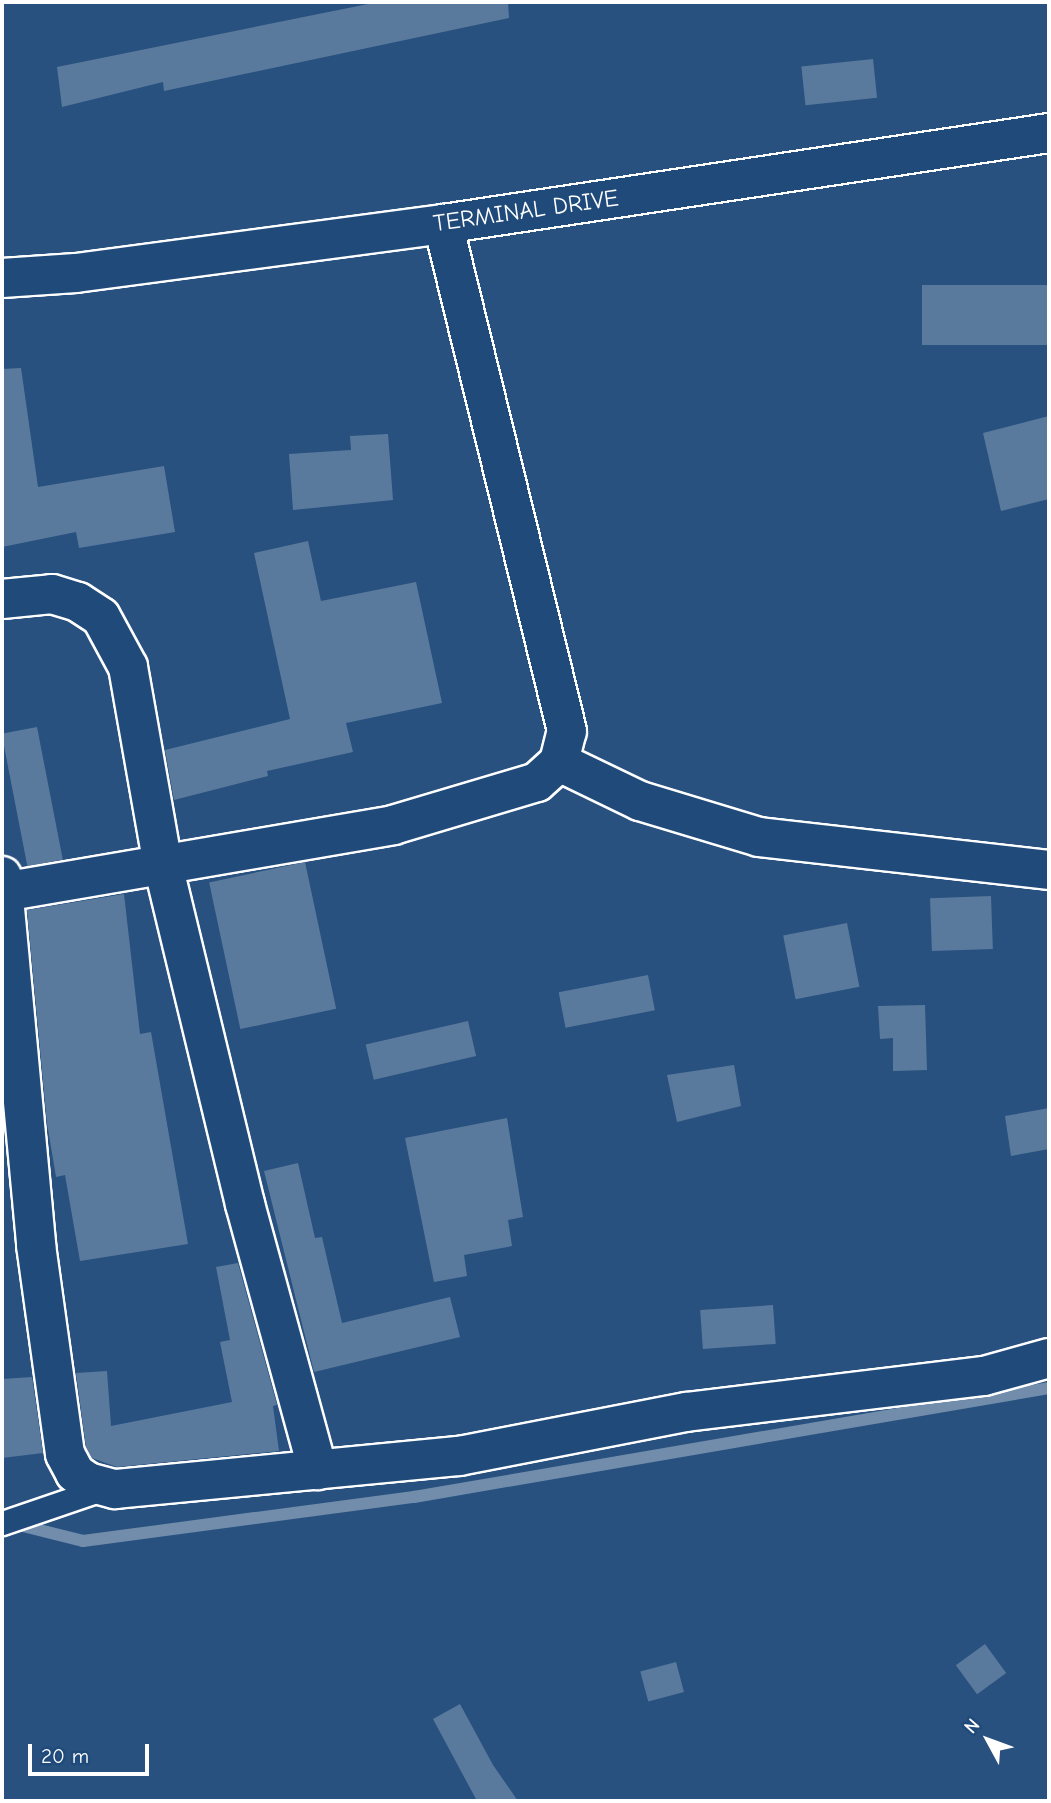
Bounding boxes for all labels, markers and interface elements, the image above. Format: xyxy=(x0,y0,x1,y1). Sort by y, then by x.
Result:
street label: TERMINAL DRIVE xyxy=(432,184,620,238)
north arrow xyxy=(953,1705,1023,1775)
text: N xyxy=(960,1714,985,1738)
scale bar xyxy=(32,1730,152,1774)
text: 20 m xyxy=(41,1744,89,1768)

